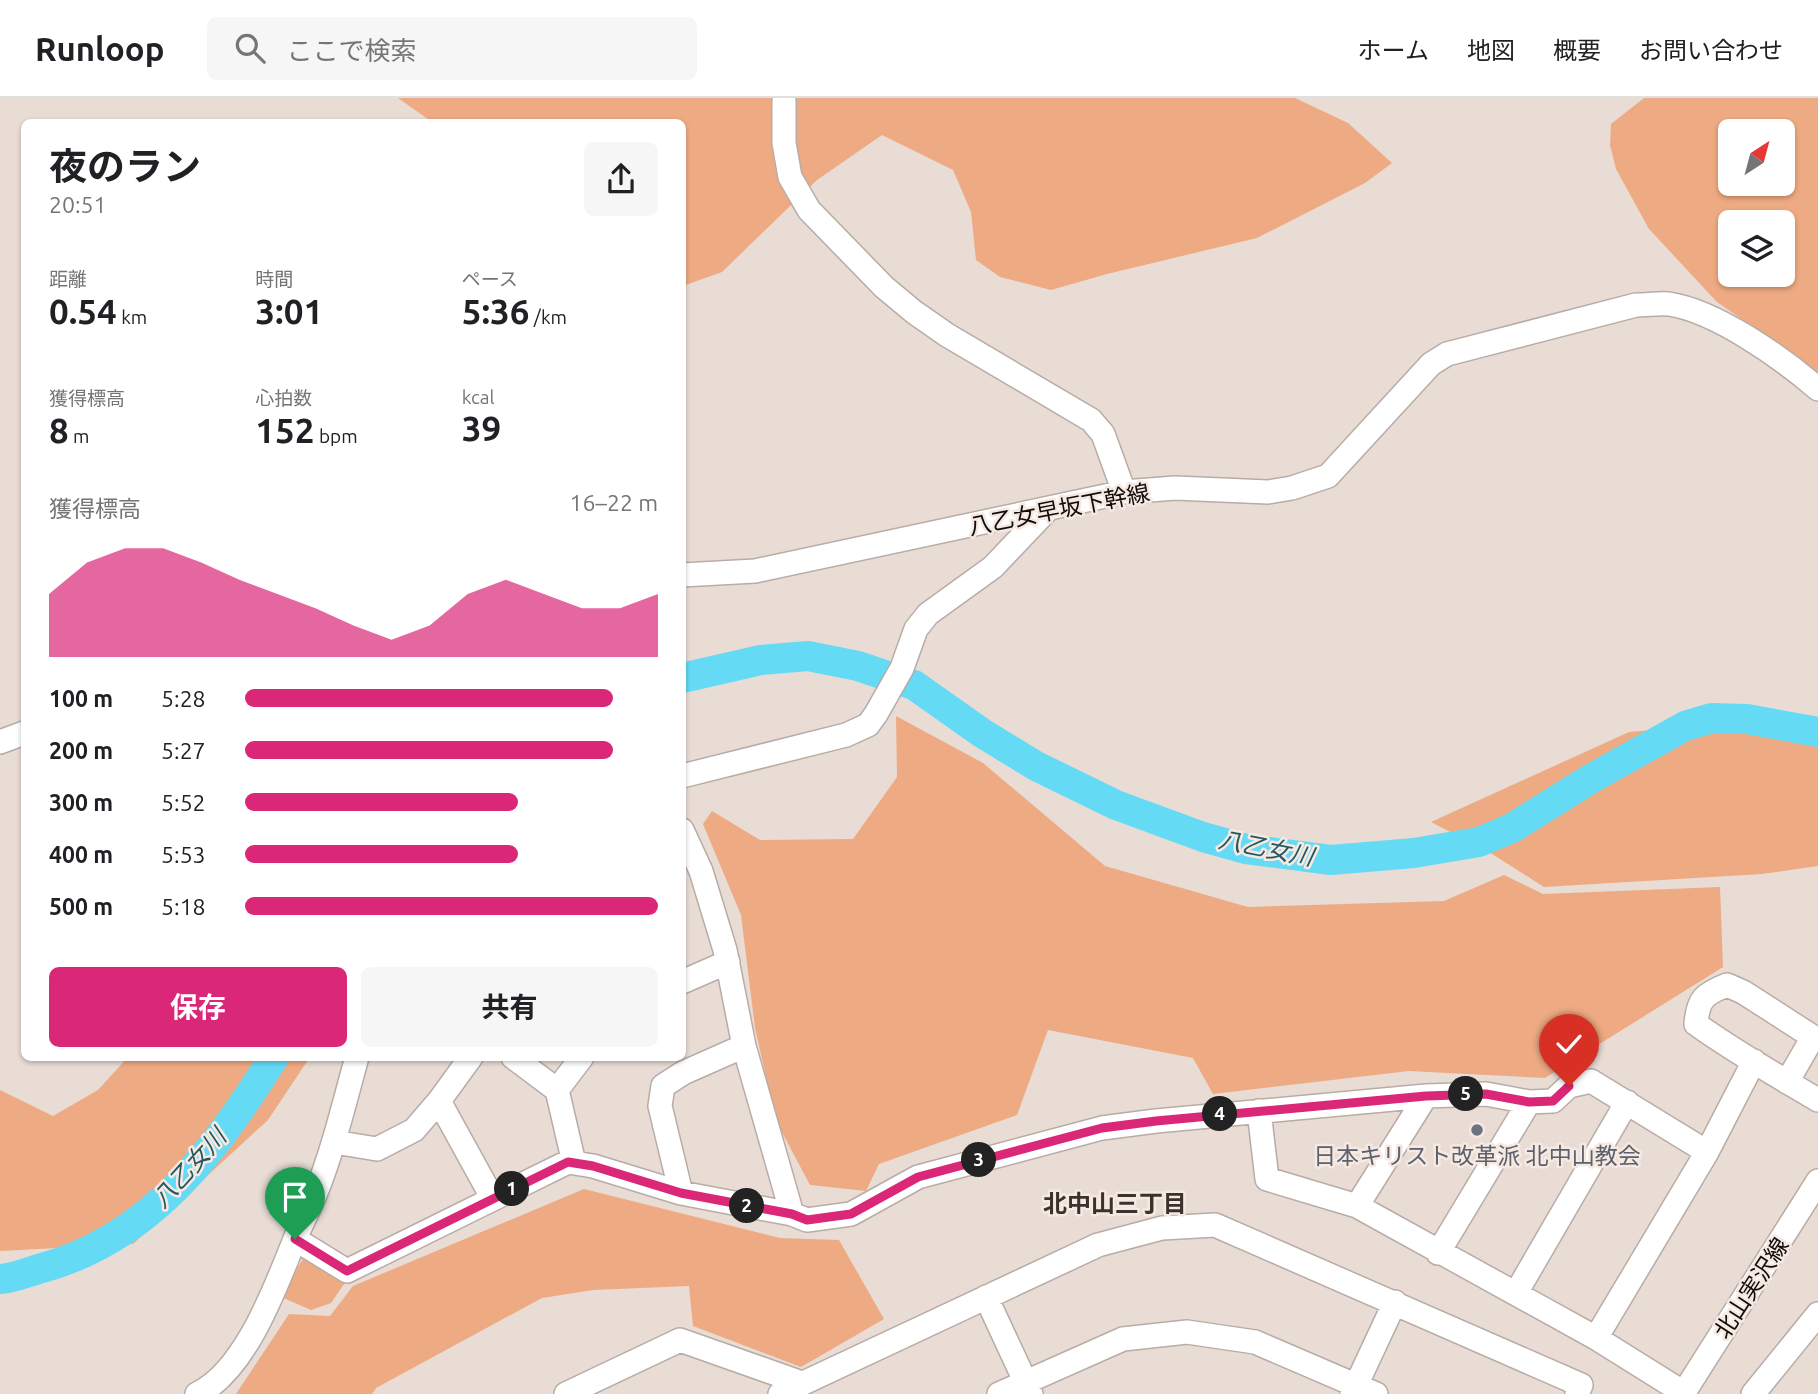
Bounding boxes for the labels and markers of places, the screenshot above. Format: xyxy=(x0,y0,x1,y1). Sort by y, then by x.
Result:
pin xyxy=(1539,1014,1599,1086)
pin: 5 xyxy=(1448,1076,1484,1112)
pin: 4 xyxy=(1202,1096,1238,1132)
marker: 日本キリスト改革派 北中山教会 xyxy=(1469,1122,1485,1138)
pin: 3 xyxy=(962,1142,996,1178)
place label: 日本キリスト改革派 北中山教会 xyxy=(1313,1143,1641,1168)
pin xyxy=(265,1167,325,1239)
pin: 1 xyxy=(494,1172,530,1206)
pin: 2 xyxy=(730,1188,764,1224)

